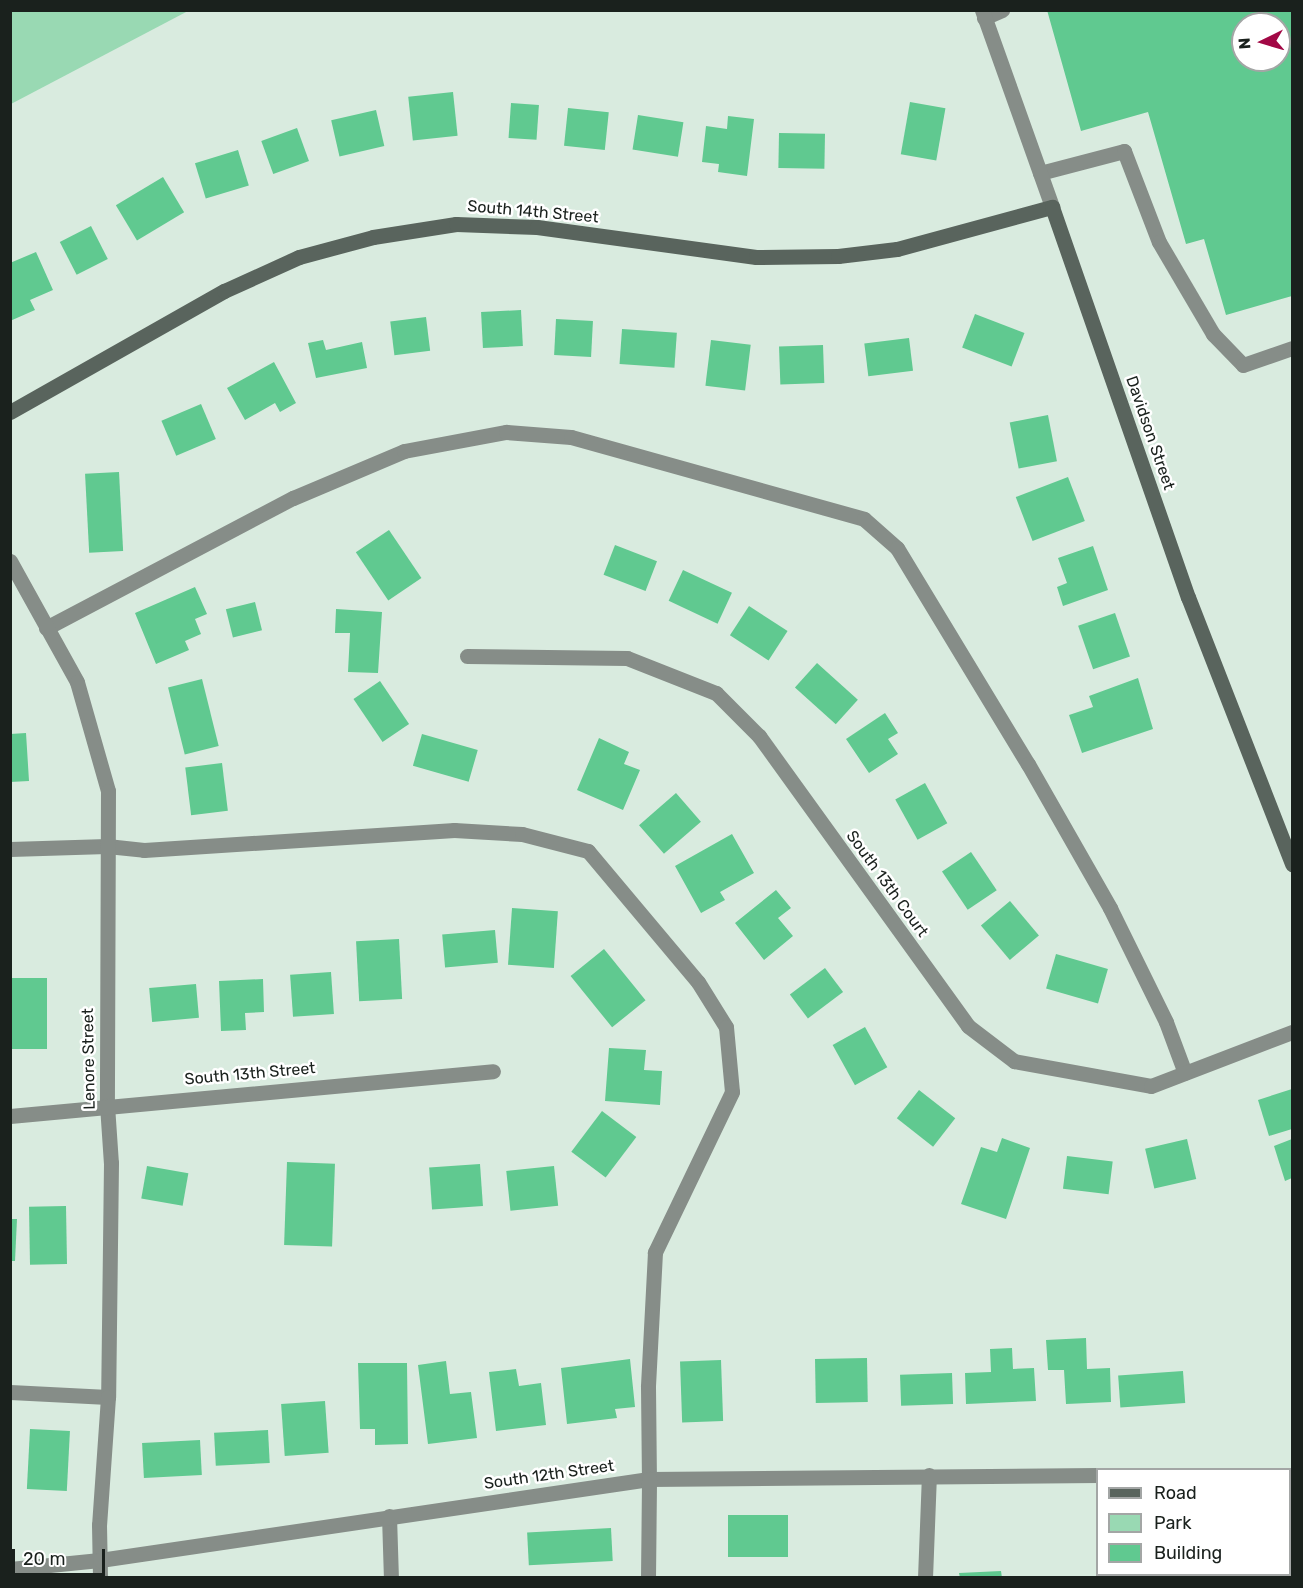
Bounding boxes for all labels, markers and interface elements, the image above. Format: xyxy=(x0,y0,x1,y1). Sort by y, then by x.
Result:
north arrow xyxy=(1231,12,1291,72)
text: N xyxy=(1235,37,1255,50)
street label: South 14th Street xyxy=(467,197,599,227)
street label: Davidson Street xyxy=(1122,374,1178,492)
street label: South 13th Court xyxy=(842,827,932,941)
street label: Lenore Street xyxy=(79,1008,99,1110)
street label: South 13th Street xyxy=(184,1059,316,1089)
street label: South 12th Street xyxy=(483,1456,615,1494)
legend xyxy=(1096,1468,1291,1576)
text: Road xyxy=(1154,1482,1197,1504)
text: Park xyxy=(1154,1512,1191,1534)
scale bar xyxy=(15,1537,108,1575)
text: Building xyxy=(1154,1542,1222,1564)
text: 20 m xyxy=(23,1548,65,1570)

